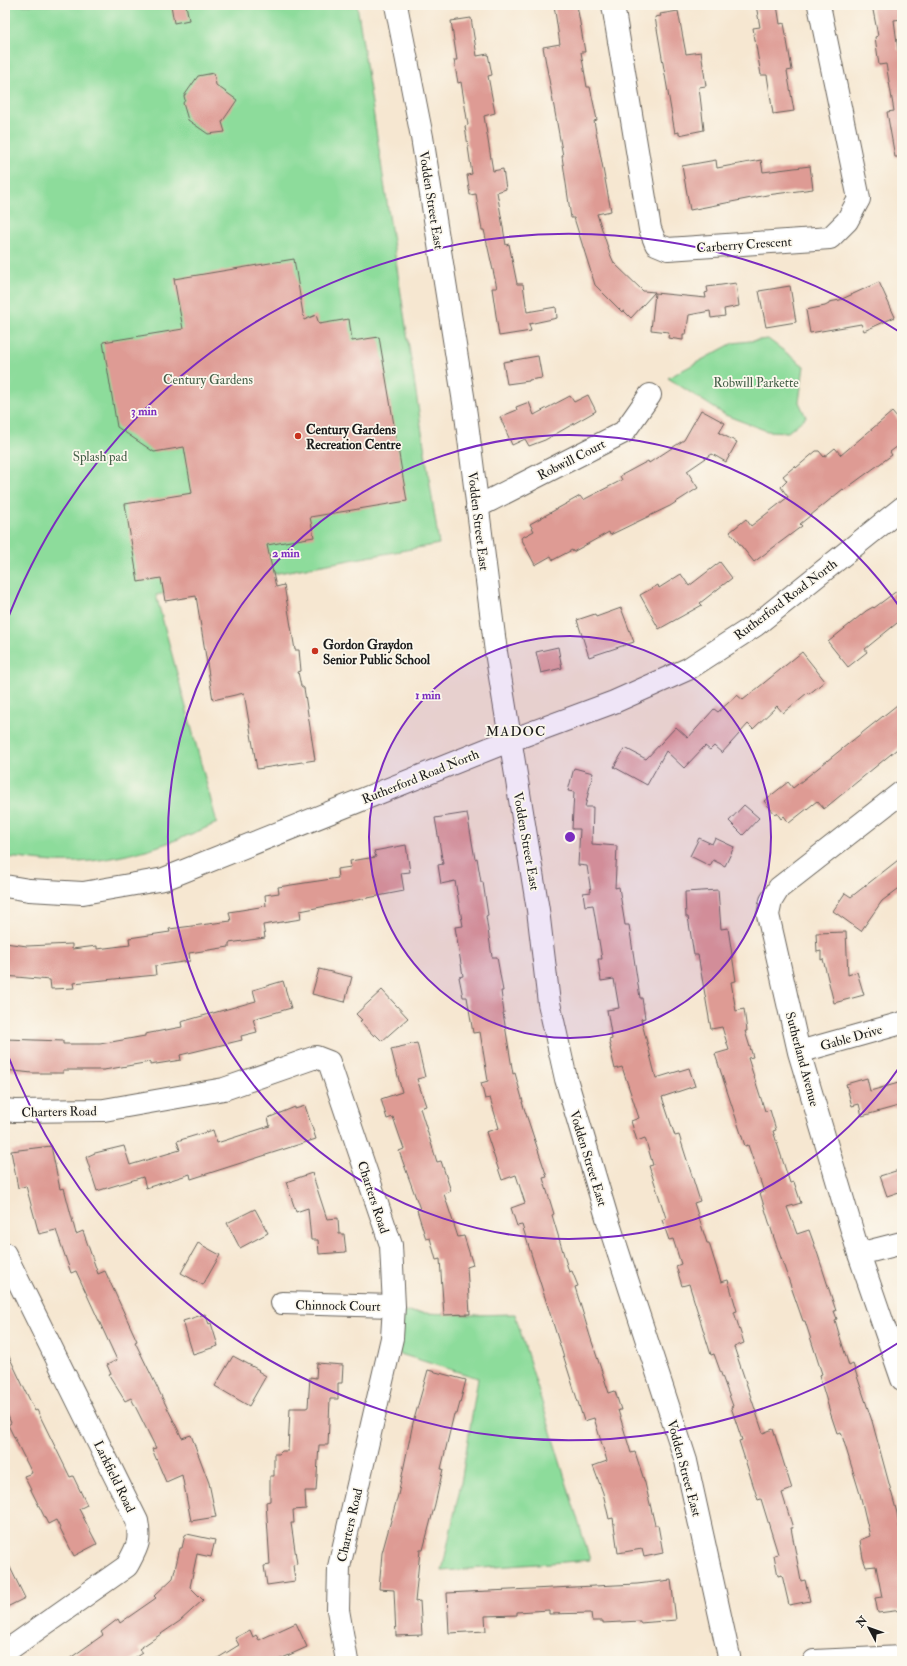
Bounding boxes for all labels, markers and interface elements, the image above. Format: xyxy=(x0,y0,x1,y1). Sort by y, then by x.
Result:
street label: Vodden Street East xyxy=(415,150,447,251)
street label: Carberry Crescent xyxy=(696,234,792,257)
park label: Century Gardens xyxy=(163,372,253,389)
park label: Robwill Parkette xyxy=(713,375,799,391)
text: 3 min xyxy=(131,404,158,419)
place label: Century Gardens Recreation Centre xyxy=(306,422,401,453)
marker: Century Gardens Recreation Centre xyxy=(293,431,303,441)
street label: Robwill Court xyxy=(535,436,608,484)
park label: Splash pad xyxy=(73,449,128,466)
street label: Vodden Street East xyxy=(464,471,492,571)
text: 2 min xyxy=(272,546,300,561)
street label: Rutherford Road North xyxy=(731,556,840,644)
place label: Gordon Graydon Senior Public School xyxy=(323,637,431,668)
marker: Gordon Graydon Senior Public School xyxy=(310,646,320,656)
text: 1 min xyxy=(415,688,442,703)
district label: MADOC xyxy=(486,723,546,740)
street label: Rutherford Road North xyxy=(360,746,481,808)
street label: Vodden Street East xyxy=(509,791,543,892)
centre of rings xyxy=(563,830,577,844)
street label: Sutherland Avenue xyxy=(782,1010,822,1109)
street label: Gable Drive xyxy=(818,1021,885,1054)
street label: Charters Road xyxy=(21,1103,97,1121)
street label: Vodden Street East xyxy=(566,1108,610,1208)
street label: Charters Road xyxy=(354,1159,392,1236)
street label: Chinnock Court xyxy=(295,1297,381,1315)
street label: Vodden Street East xyxy=(663,1418,705,1518)
street label: Larkfield Road xyxy=(90,1438,139,1516)
street label: Charters Road xyxy=(334,1486,366,1564)
north arrow xyxy=(849,1608,889,1648)
text: N xyxy=(853,1613,871,1631)

